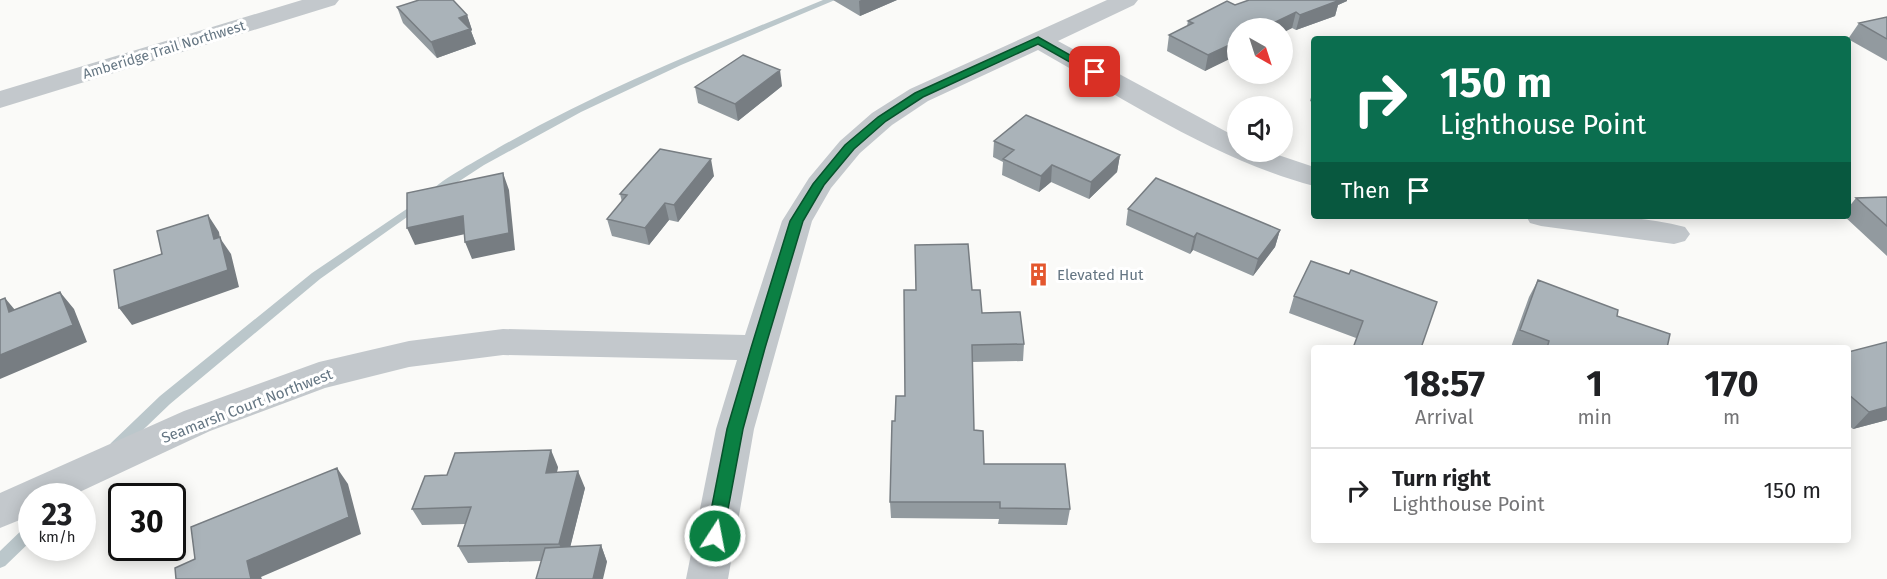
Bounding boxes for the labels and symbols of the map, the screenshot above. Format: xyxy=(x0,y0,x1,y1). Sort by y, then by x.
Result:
street label: Amberidge Trail Northwest xyxy=(81,17,248,83)
north arrow xyxy=(1227,18,1293,84)
pin xyxy=(1069,46,1120,97)
building icon: Elevated Hut xyxy=(1026,262,1052,288)
place label: Elevated Hut xyxy=(1057,266,1144,284)
street label: Seamarsh Court Northwest xyxy=(159,365,336,447)
speed limit sign: 30 xyxy=(108,483,186,561)
position arrow xyxy=(683,504,747,568)

